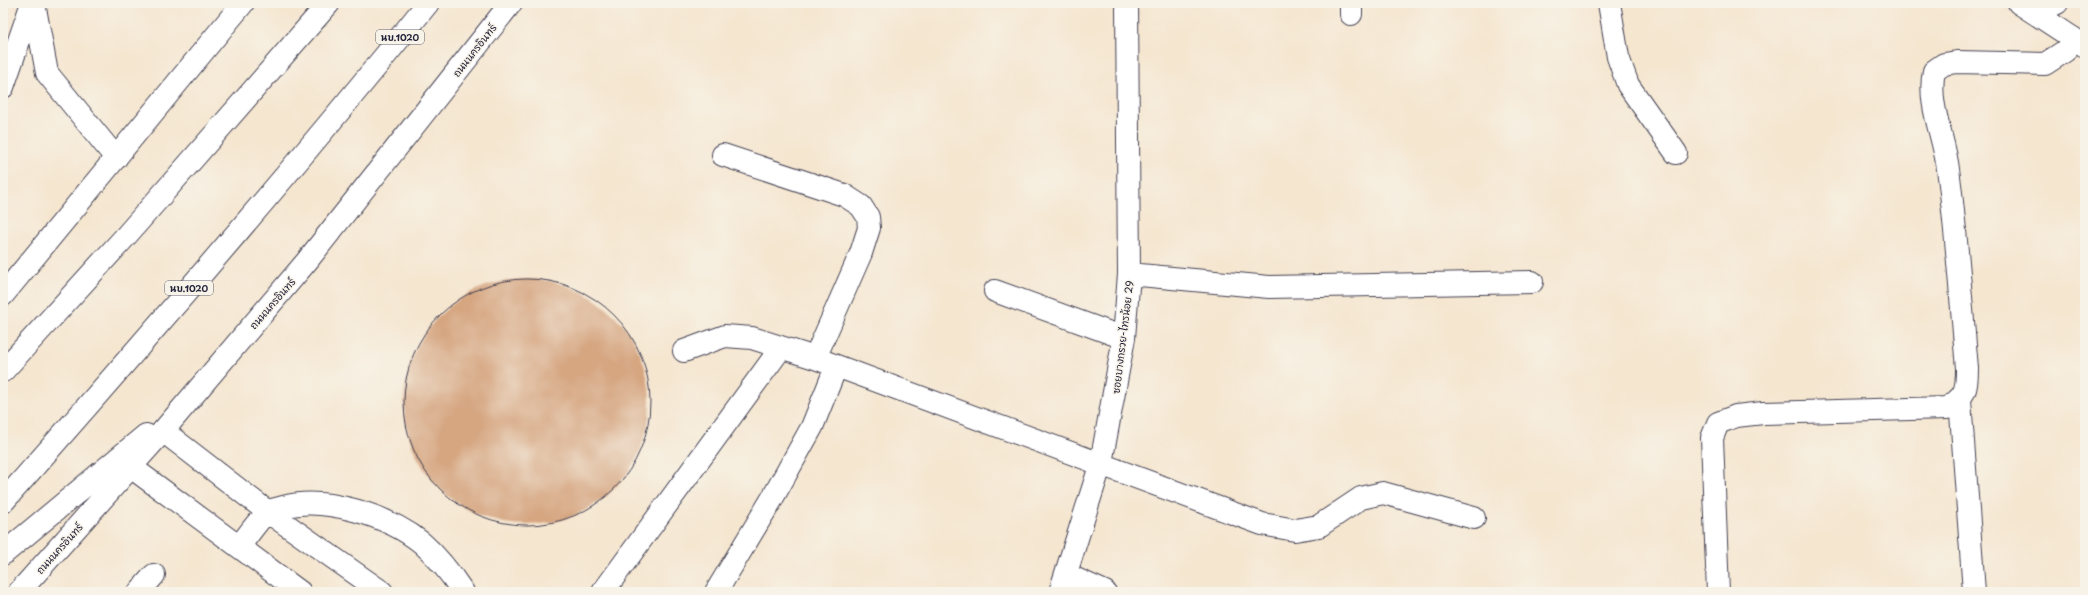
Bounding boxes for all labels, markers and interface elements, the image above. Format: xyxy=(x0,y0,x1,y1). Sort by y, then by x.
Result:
street label: ถนนนครอินทร์ xyxy=(449,20,500,80)
road number: นบ.1020 xyxy=(376,30,424,44)
street label: ถนนนครอินทร์ xyxy=(245,274,299,332)
street label: ซอยบางกรวย-ไทรน้อย 29 xyxy=(1108,279,1136,395)
road number: นบ.1020 xyxy=(165,281,213,295)
street label: ถนนนครอินทร์ xyxy=(32,519,86,577)

